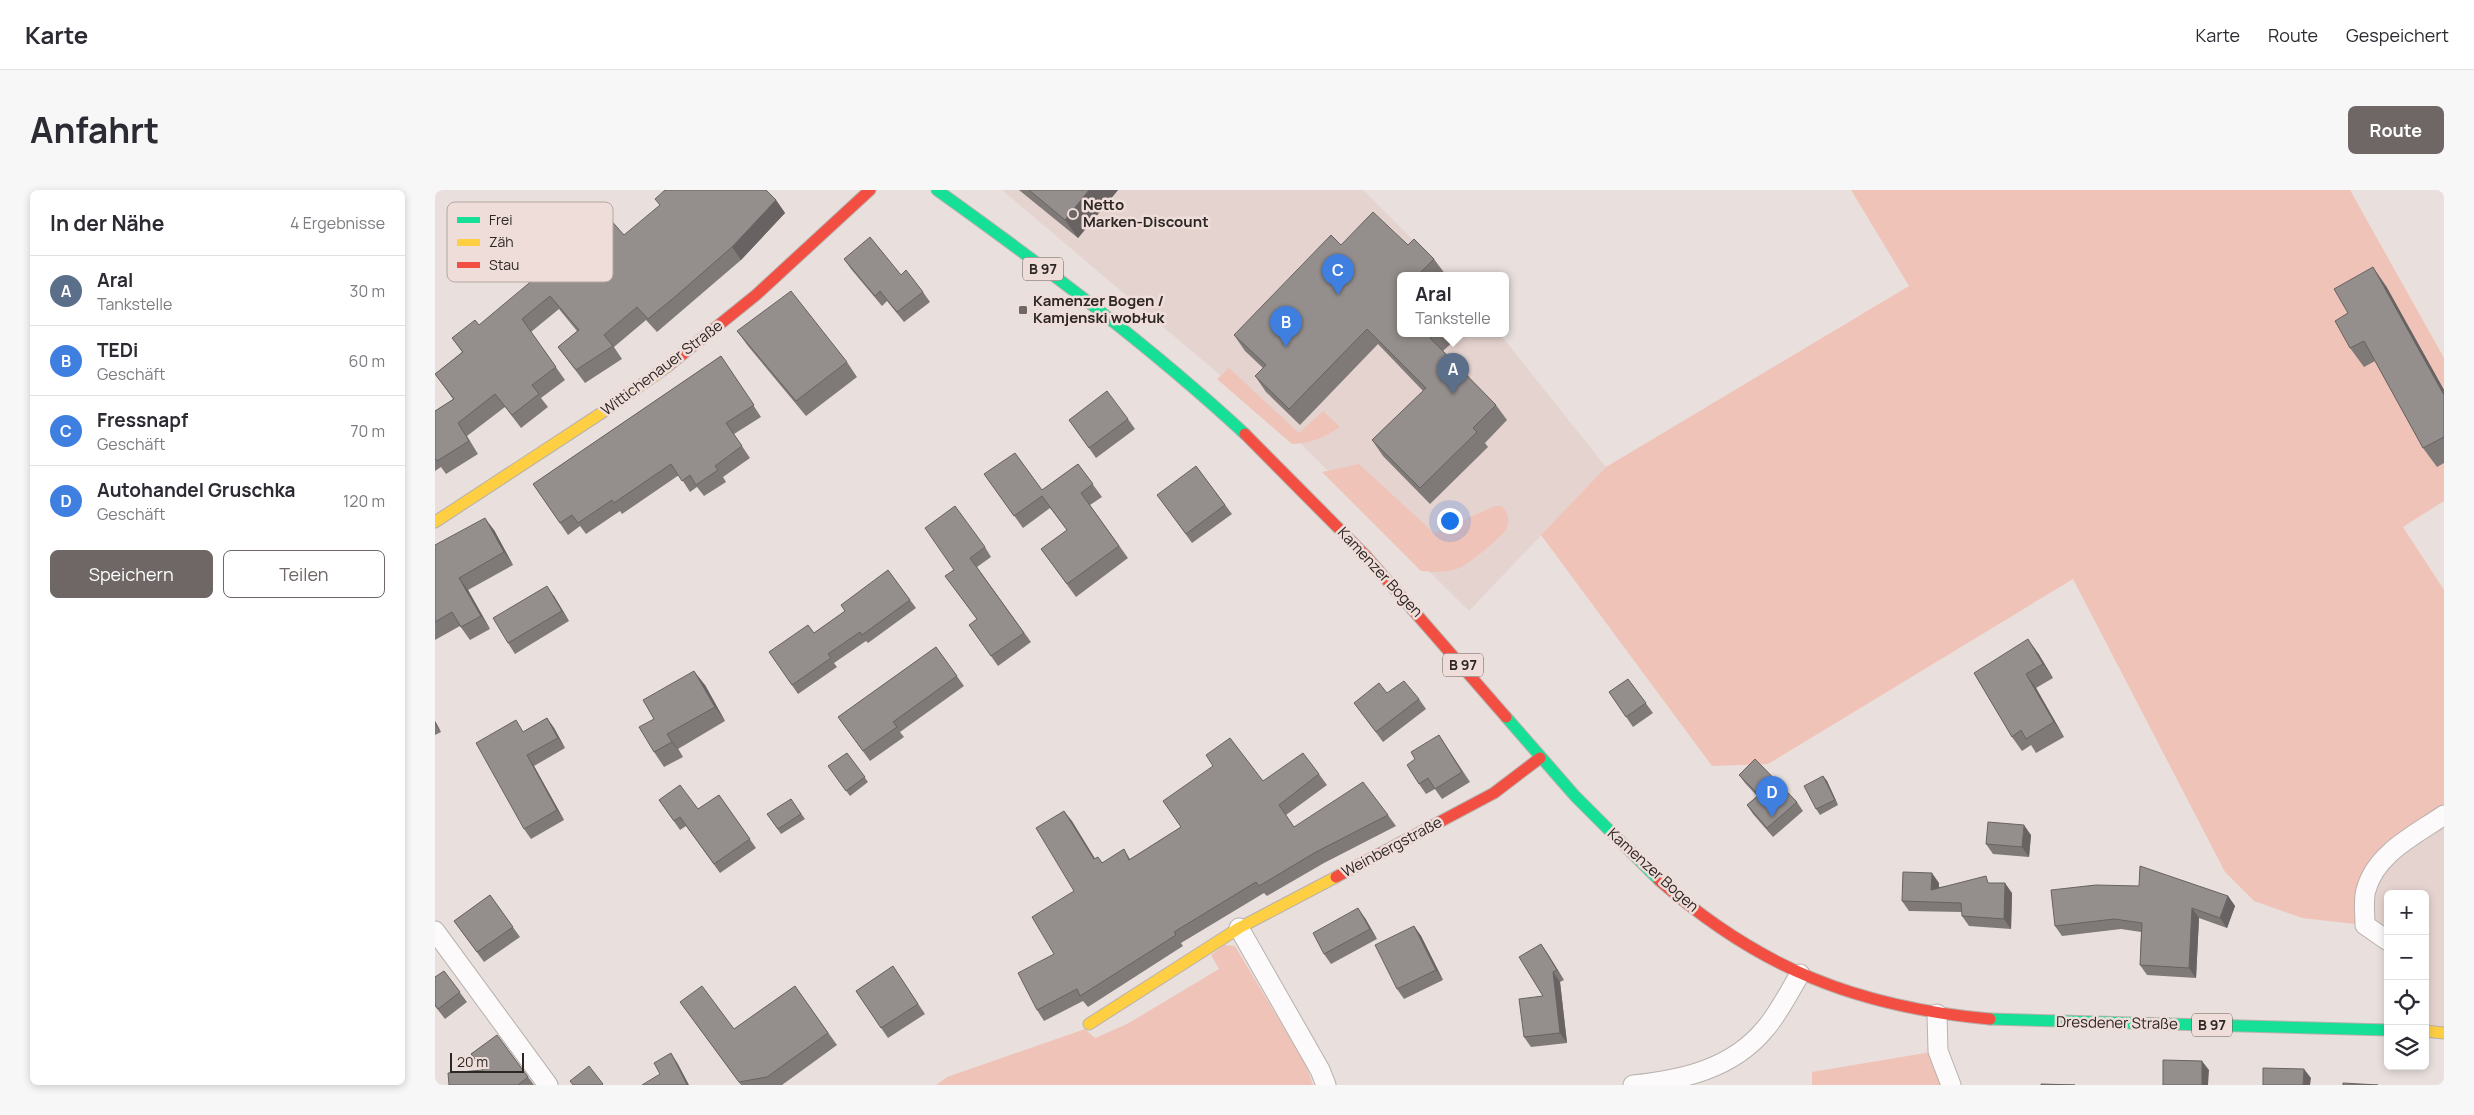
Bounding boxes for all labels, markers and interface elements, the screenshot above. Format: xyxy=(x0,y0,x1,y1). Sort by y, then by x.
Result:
text: Karte xyxy=(25,18,88,51)
text: Karte xyxy=(2195,23,2240,47)
text: Route xyxy=(2268,23,2318,47)
text: Gespeichert xyxy=(2346,23,2449,47)
text: Anfahrt xyxy=(30,106,159,154)
button: Route xyxy=(2348,106,2444,154)
place label: Netto Marken-Discount xyxy=(1083,194,1209,232)
legend xyxy=(447,202,613,282)
marker: Netto Marken-Discount xyxy=(1067,208,1079,220)
text: In der Nähe xyxy=(50,209,164,237)
text: Frei xyxy=(489,210,512,229)
text: 4 Ergebnisse xyxy=(290,212,385,234)
text: Zäh xyxy=(489,232,514,251)
pin: C xyxy=(1322,254,1354,295)
text: Stau xyxy=(489,255,519,274)
road number: B 97 xyxy=(1023,258,1063,280)
text: Aral xyxy=(97,267,133,293)
popup xyxy=(1397,272,1509,337)
text: A xyxy=(61,280,71,302)
text: 30 m xyxy=(350,280,385,302)
text: Aral xyxy=(1415,281,1452,307)
place label: Kamenzer Bogen / Kamjenski wobłuk xyxy=(1033,290,1165,328)
text: Tankstelle xyxy=(97,293,172,315)
marker: Kamenzer Bogen / Kamjenski wobłuk xyxy=(1017,304,1029,316)
pin: B xyxy=(1270,306,1302,347)
text: Tankstelle xyxy=(1415,307,1491,329)
street label: Wittichenauer Straße xyxy=(597,315,727,420)
text: TEDi xyxy=(97,337,138,363)
text: B xyxy=(61,350,71,372)
text: 60 m xyxy=(349,350,385,372)
pin: A xyxy=(1437,353,1469,394)
text: Geschäft xyxy=(97,363,165,385)
text: Fressnapf xyxy=(97,407,188,433)
text: C xyxy=(60,420,72,442)
text: 70 m xyxy=(350,420,385,442)
text: Geschäft xyxy=(97,433,165,455)
text: Autohandel Gruschka xyxy=(97,477,296,503)
text: D xyxy=(60,490,72,512)
text: 120 m xyxy=(343,490,385,512)
text: Geschäft xyxy=(97,503,165,525)
your location xyxy=(1437,508,1463,534)
street label: Kamenzer Bogen xyxy=(1333,522,1428,621)
button: Speichern xyxy=(50,550,213,598)
button: Teilen xyxy=(223,550,385,598)
road number: B 97 xyxy=(1443,654,1483,676)
pin: D xyxy=(1756,776,1788,817)
street label: Weinbergstraße xyxy=(1338,811,1446,882)
street label: Kamenzer Bogen xyxy=(1603,823,1704,916)
map controls xyxy=(2384,890,2429,1070)
button: + xyxy=(2384,890,2429,935)
button: − xyxy=(2384,935,2429,980)
button: locate xyxy=(2384,980,2429,1025)
street label: Dresdener Straße xyxy=(2056,1011,2178,1034)
road number: B 97 xyxy=(2192,1014,2232,1036)
button: layers xyxy=(2384,1025,2429,1070)
scale bar xyxy=(450,1050,524,1073)
text: 20 m xyxy=(457,1052,488,1071)

